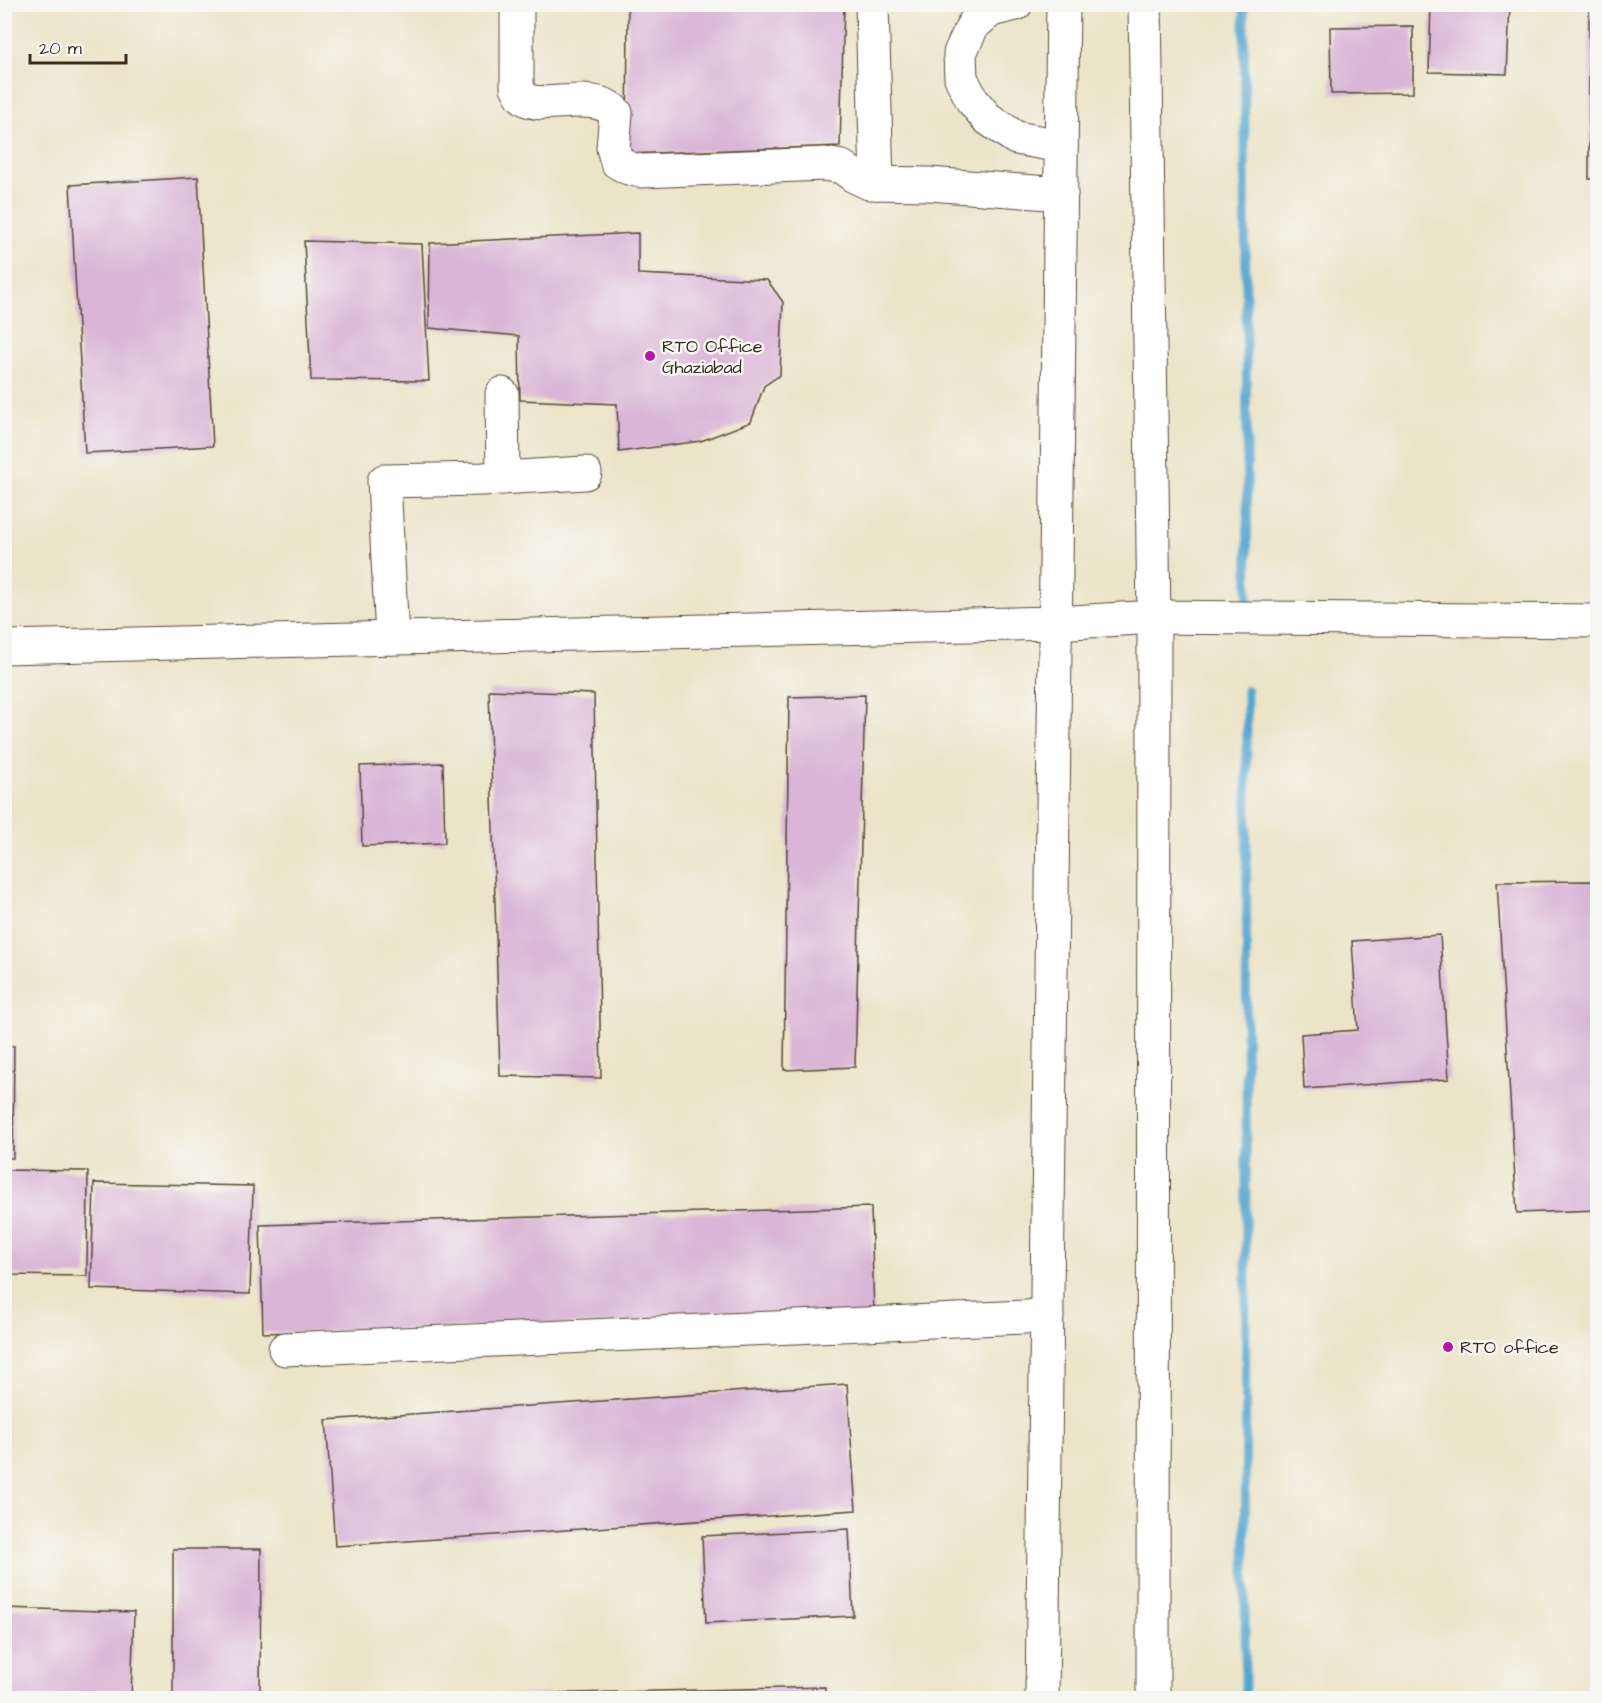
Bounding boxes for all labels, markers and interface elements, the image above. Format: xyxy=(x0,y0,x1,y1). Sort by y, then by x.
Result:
scale bar xyxy=(30,27,126,65)
text: 20 m xyxy=(39,36,82,61)
place label: RTO Office Ghaziabad xyxy=(662,334,763,380)
marker: RTO Office Ghaziabad xyxy=(643,349,657,363)
place label: RTO office xyxy=(1460,1335,1559,1360)
marker: RTO office xyxy=(1441,1340,1455,1354)

